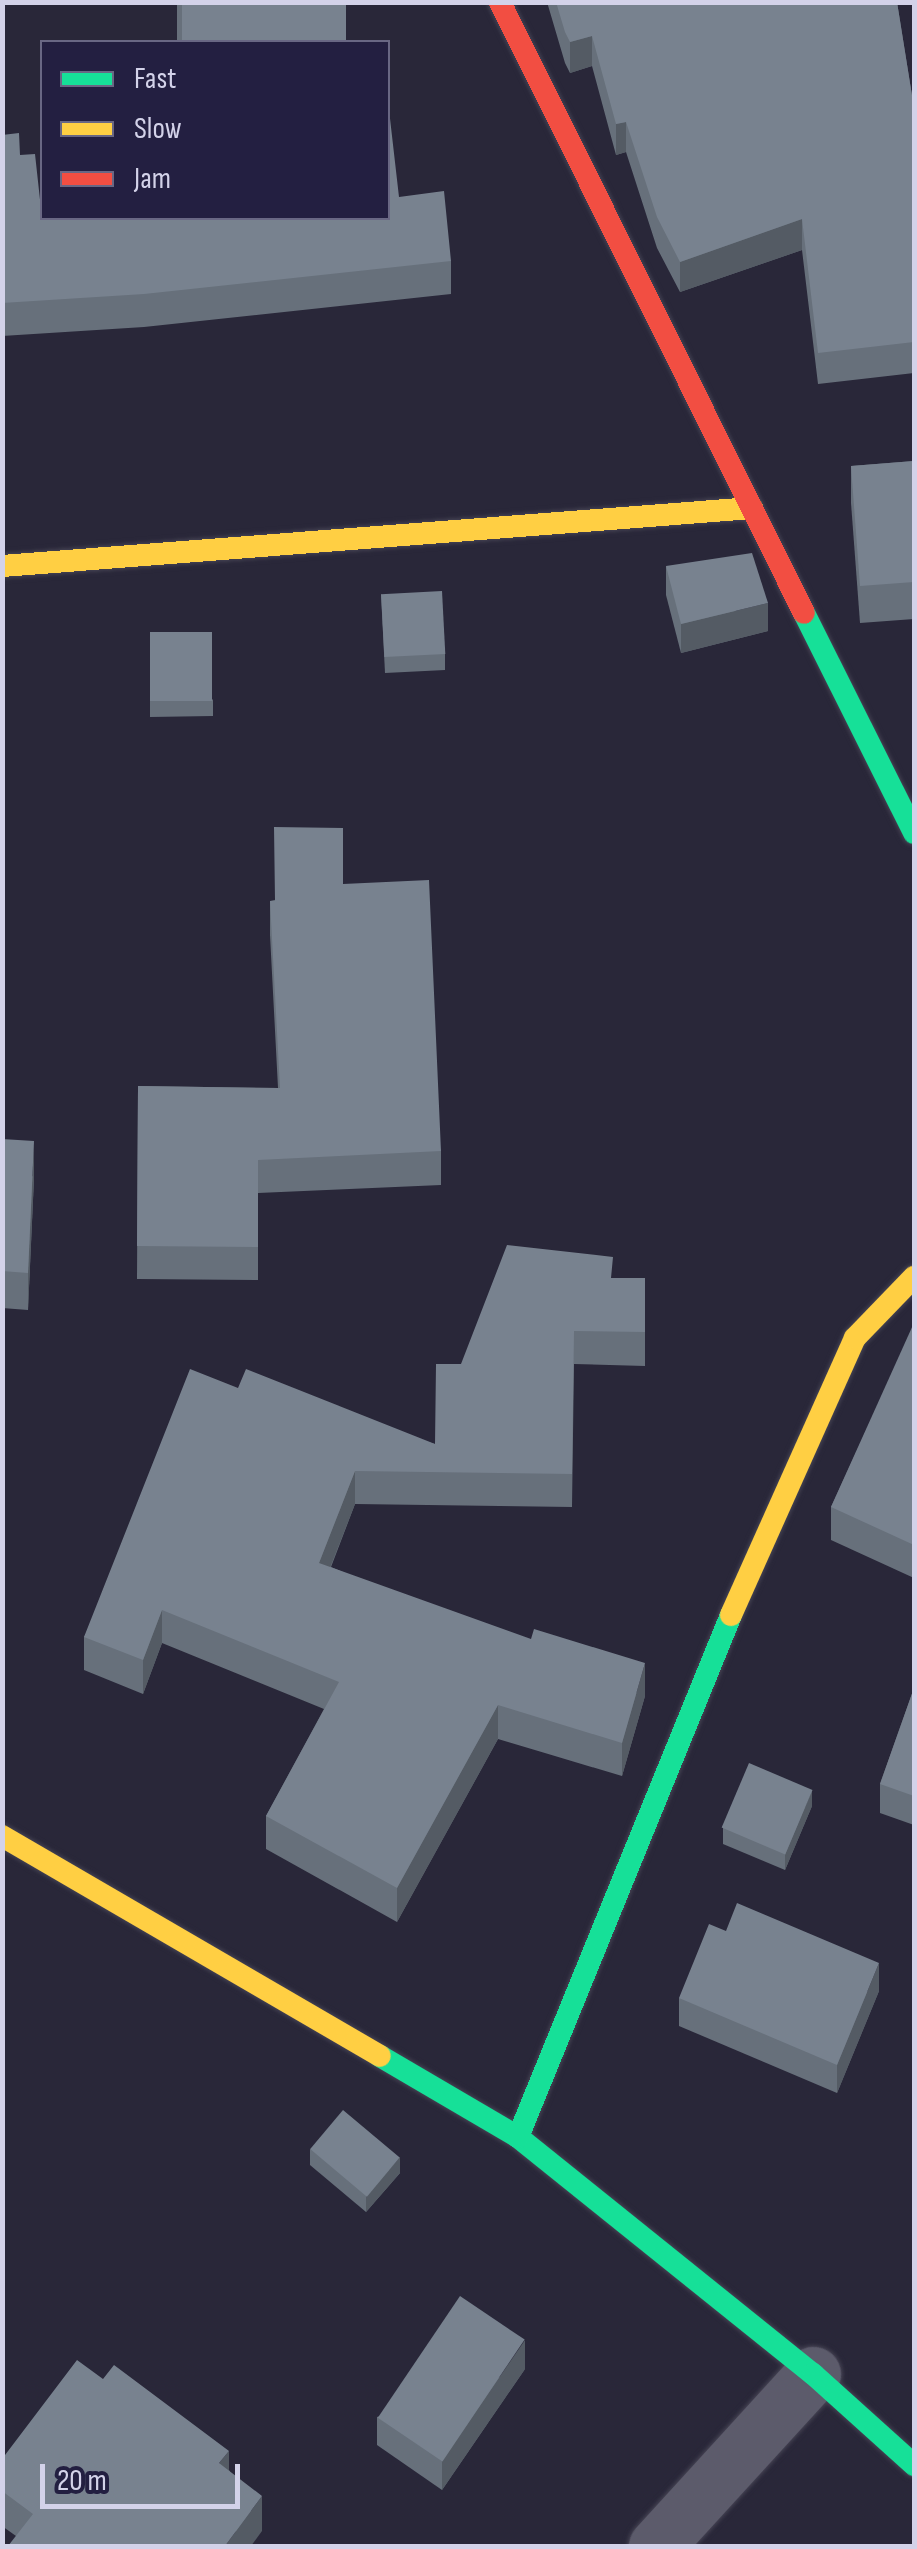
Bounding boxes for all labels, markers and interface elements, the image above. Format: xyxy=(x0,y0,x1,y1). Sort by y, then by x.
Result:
legend xyxy=(40,40,390,220)
text: Fast xyxy=(134,61,176,97)
text: Slow xyxy=(134,111,182,147)
text: Jam xyxy=(134,161,171,197)
scale bar xyxy=(45,2444,245,2506)
text: 20 m xyxy=(57,2463,107,2499)

